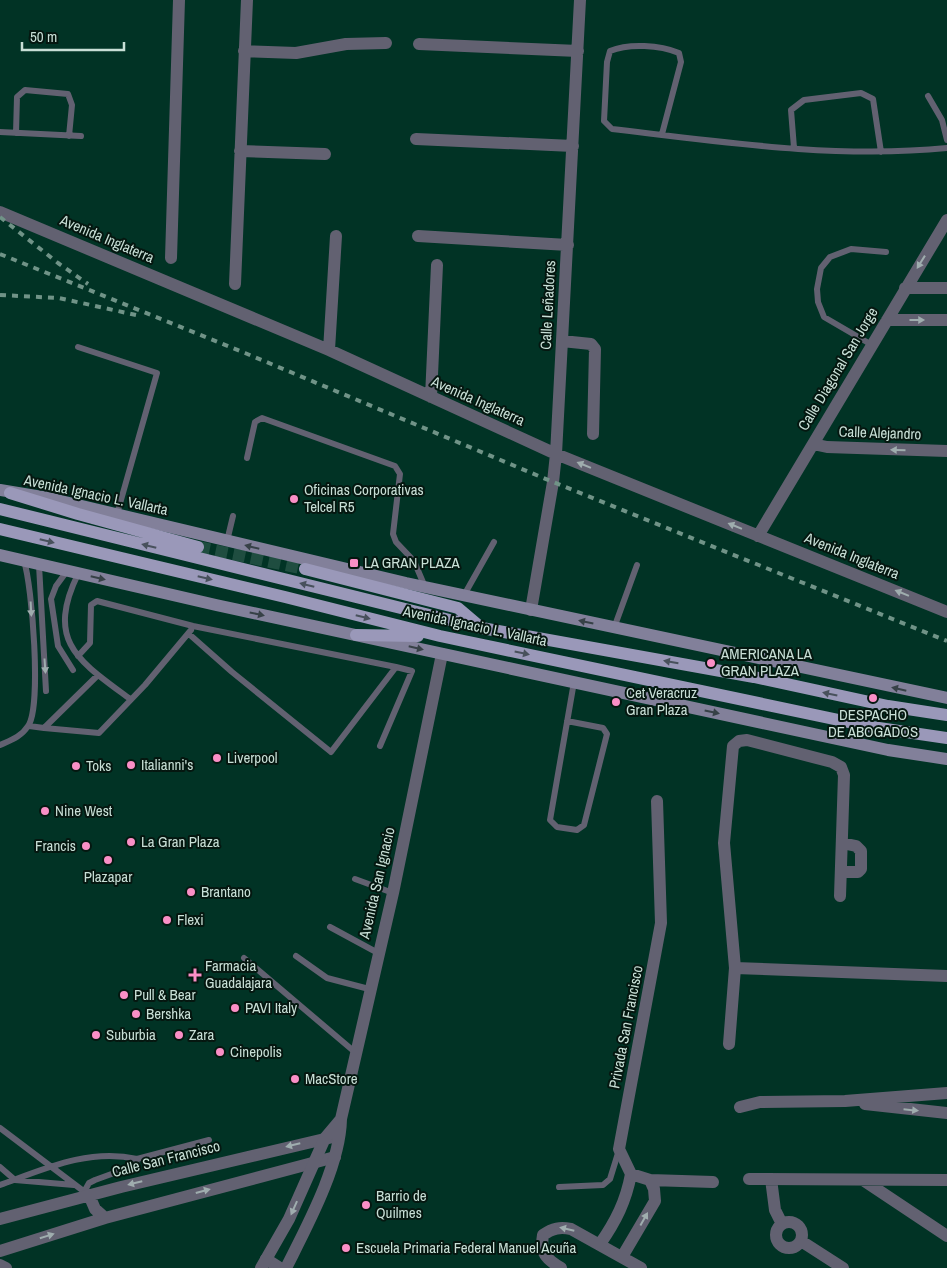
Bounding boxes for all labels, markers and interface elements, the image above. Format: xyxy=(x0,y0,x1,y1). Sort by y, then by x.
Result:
scale bar xyxy=(22,20,125,52)
text: 50 m xyxy=(30,26,57,47)
street label: Avenida Inglaterra xyxy=(56,209,158,268)
one-way arrow xyxy=(917,255,926,268)
street label: Calle Leñadores xyxy=(535,260,560,350)
street label: Calle Diagonal San Jorge xyxy=(792,303,883,434)
one-way arrow xyxy=(909,316,925,324)
street label: Avenida Inglaterra xyxy=(427,370,528,431)
street label: Calle Alejandro xyxy=(838,421,922,444)
one-way arrow xyxy=(890,445,906,453)
one-way arrow xyxy=(577,461,591,469)
street label: Avenida Ignacio L. Vallarta xyxy=(21,469,170,520)
place label: Oficinas Corporativas Telcel R5 xyxy=(304,479,424,517)
marker: Oficinas Corporativas Telcel R5 xyxy=(288,493,300,505)
one-way arrow xyxy=(728,522,742,530)
street label: Avenida Inglaterra xyxy=(801,527,903,584)
one-way arrow xyxy=(40,537,55,545)
one-way arrow xyxy=(142,542,157,550)
one-way arrow xyxy=(245,543,260,551)
place label: LA GRAN PLAZA xyxy=(364,552,461,573)
marker: LA GRAN PLAZA xyxy=(348,557,360,569)
one-way arrow xyxy=(91,574,106,582)
one-way arrow xyxy=(198,574,213,582)
one-way arrow xyxy=(299,581,315,589)
one-way arrow xyxy=(895,589,909,597)
street label: Avenida Ignacio L. Vallarta xyxy=(400,600,549,651)
one-way arrow xyxy=(27,601,35,617)
one-way arrow xyxy=(249,610,265,618)
one-way arrow xyxy=(356,613,371,621)
one-way arrow xyxy=(578,617,594,625)
place label: AMERICANA LA GRAN PLAZA xyxy=(720,643,813,681)
one-way arrow xyxy=(408,644,423,652)
one-way arrow xyxy=(514,649,529,657)
marker: AMERICANA LA GRAN PLAZA xyxy=(705,657,717,669)
one-way arrow xyxy=(41,658,49,674)
one-way arrow xyxy=(663,658,679,666)
place label: Cet Veracruz Gran Plaza xyxy=(626,682,697,720)
one-way arrow xyxy=(892,685,907,693)
one-way arrow xyxy=(823,690,838,698)
marker: DESPACHO DE ABOGADOS xyxy=(867,692,879,704)
marker: Cet Veracruz Gran Plaza xyxy=(610,696,622,708)
place label: DESPACHO DE ABOGADOS xyxy=(828,704,918,742)
one-way arrow xyxy=(704,708,719,716)
place label: Liverpool xyxy=(227,747,278,768)
marker: Liverpool xyxy=(211,752,223,764)
place label: Italianni's xyxy=(141,754,193,775)
place label: Toks xyxy=(86,755,111,776)
marker: Italianni's xyxy=(125,759,137,771)
marker: Toks xyxy=(70,760,82,772)
place label: Nine West xyxy=(55,800,113,821)
marker: Nine West xyxy=(39,805,51,817)
street label: Avenida San Ignacio xyxy=(353,825,400,942)
place label: La Gran Plaza xyxy=(141,831,220,852)
place label: Francis xyxy=(35,835,76,856)
marker: La Gran Plaza xyxy=(125,836,137,848)
marker: Francis xyxy=(80,840,92,852)
marker: Plazapar xyxy=(102,854,114,866)
place label: Plazapar xyxy=(84,866,132,887)
place label: Brantano xyxy=(201,881,251,902)
marker: Brantano xyxy=(185,886,197,898)
place label: Flexi xyxy=(177,909,204,930)
marker: Flexi xyxy=(161,914,173,926)
place label: Farmacia Guadalajara xyxy=(205,955,272,993)
street label: Privada San Francisco xyxy=(603,963,648,1090)
marker: Farmacia Guadalajara xyxy=(189,969,201,981)
place label: Pull & Bear xyxy=(134,984,196,1005)
marker: Pull & Bear xyxy=(118,989,130,1001)
place label: PAVI Italy xyxy=(245,997,298,1018)
marker: PAVI Italy xyxy=(229,1002,241,1014)
place label: Bershka xyxy=(146,1003,191,1024)
marker: Bershka xyxy=(130,1008,142,1020)
place label: Suburbia xyxy=(106,1024,156,1045)
place label: Zara xyxy=(189,1024,214,1045)
marker: Suburbia xyxy=(90,1029,102,1041)
marker: Zara xyxy=(173,1029,185,1041)
place label: Cinepolis xyxy=(230,1041,282,1062)
marker: Cinepolis xyxy=(214,1046,226,1058)
place label: MacStore xyxy=(305,1068,358,1089)
marker: MacStore xyxy=(289,1073,301,1085)
one-way arrow xyxy=(903,1106,919,1114)
street label: Calle San Francisco xyxy=(110,1135,222,1182)
one-way arrow xyxy=(286,1141,301,1149)
one-way arrow xyxy=(128,1179,143,1187)
place label: Barrio de Quilmes xyxy=(376,1185,427,1223)
one-way arrow xyxy=(195,1187,210,1195)
marker: Barrio de Quilmes xyxy=(360,1199,372,1211)
one-way arrow xyxy=(290,1201,298,1215)
one-way arrow xyxy=(640,1213,649,1226)
one-way arrow xyxy=(559,1225,575,1233)
one-way arrow xyxy=(39,1232,54,1240)
place label: Escuela Primaria Federal Manuel Acuña xyxy=(356,1237,576,1258)
marker: Escuela Primaria Federal Manuel Acuña xyxy=(340,1242,352,1254)

